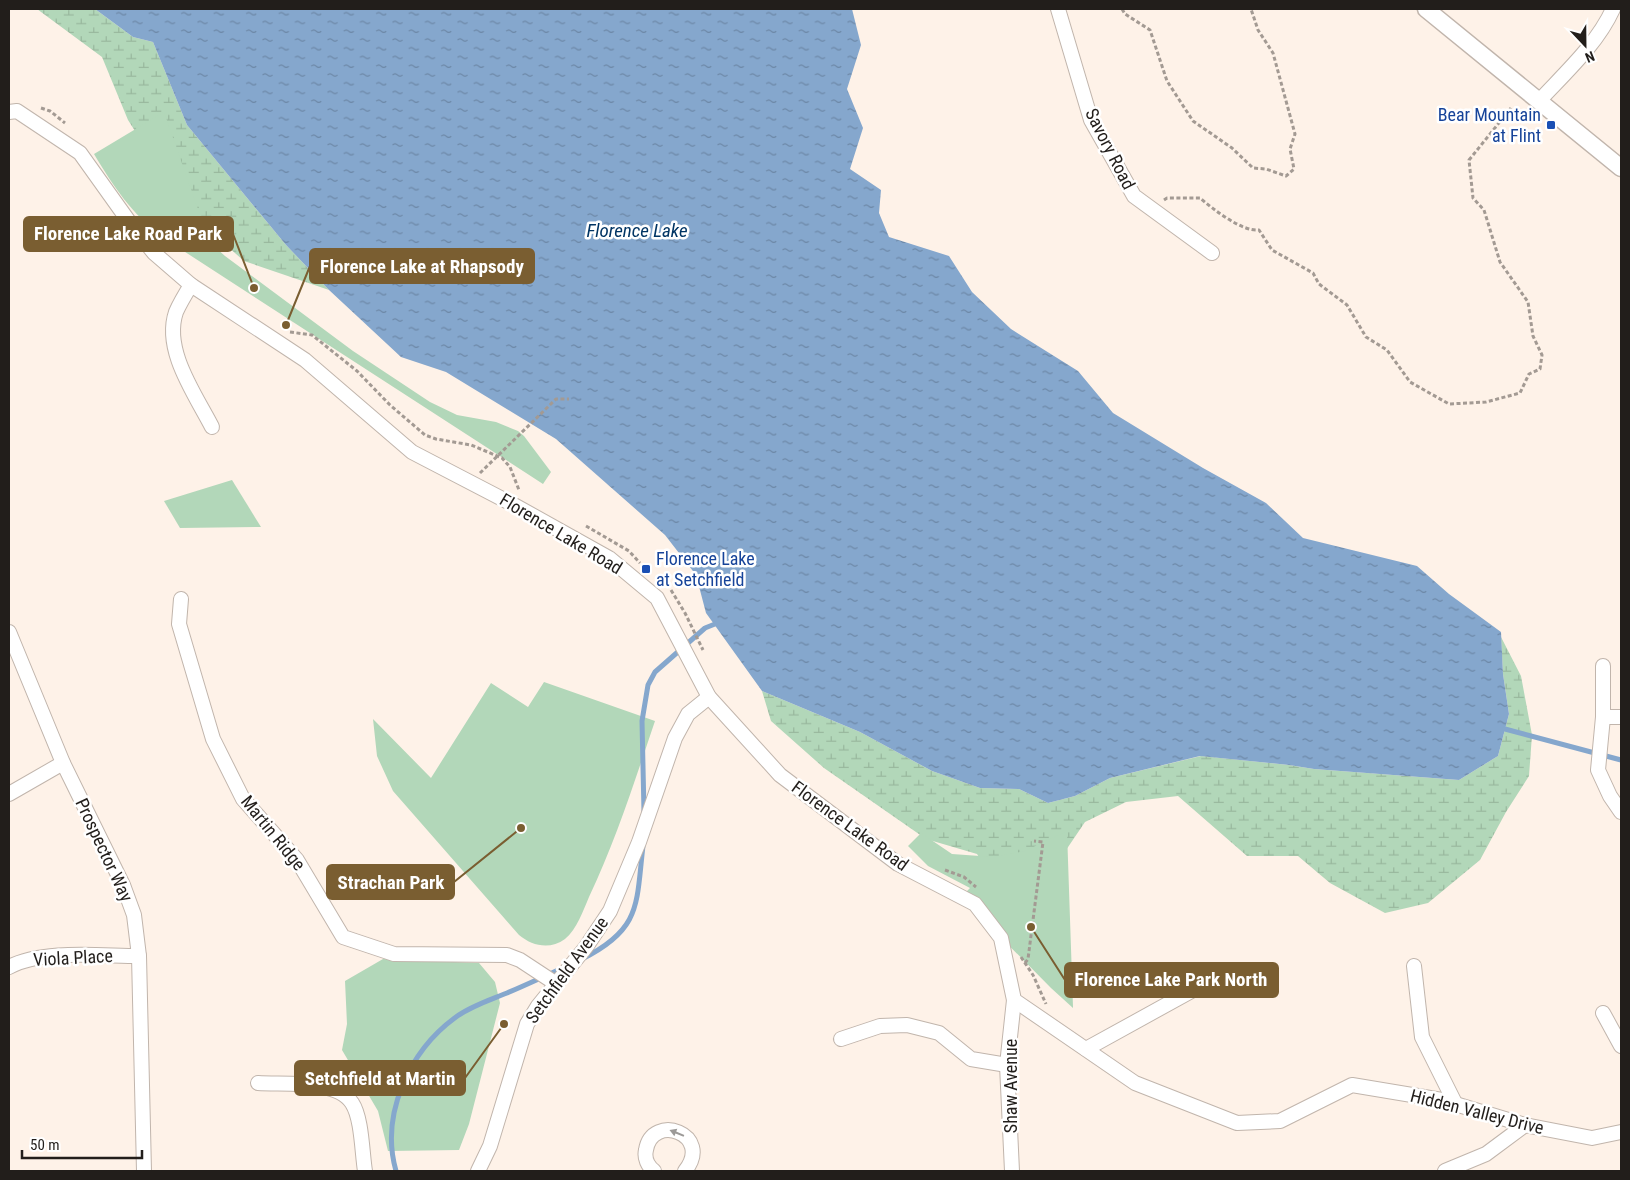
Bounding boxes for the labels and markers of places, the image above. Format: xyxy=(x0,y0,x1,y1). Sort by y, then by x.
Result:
place label: Bear Mountain at Flint xyxy=(1438,104,1541,146)
marker: Bear Mountain at Flint xyxy=(1545,119,1557,131)
callout: Florence Lake Road Park xyxy=(24,217,233,251)
callout: Florence Lake at Rhapsody xyxy=(310,249,534,283)
place label: Florence Lake at Setchfield xyxy=(656,548,755,590)
marker: Florence Lake at Setchfield xyxy=(640,563,652,575)
callout: Strachan Park xyxy=(327,865,454,899)
callout: Florence Lake Park North xyxy=(1065,963,1278,997)
callout: Setchfield at Martin xyxy=(295,1061,465,1095)

